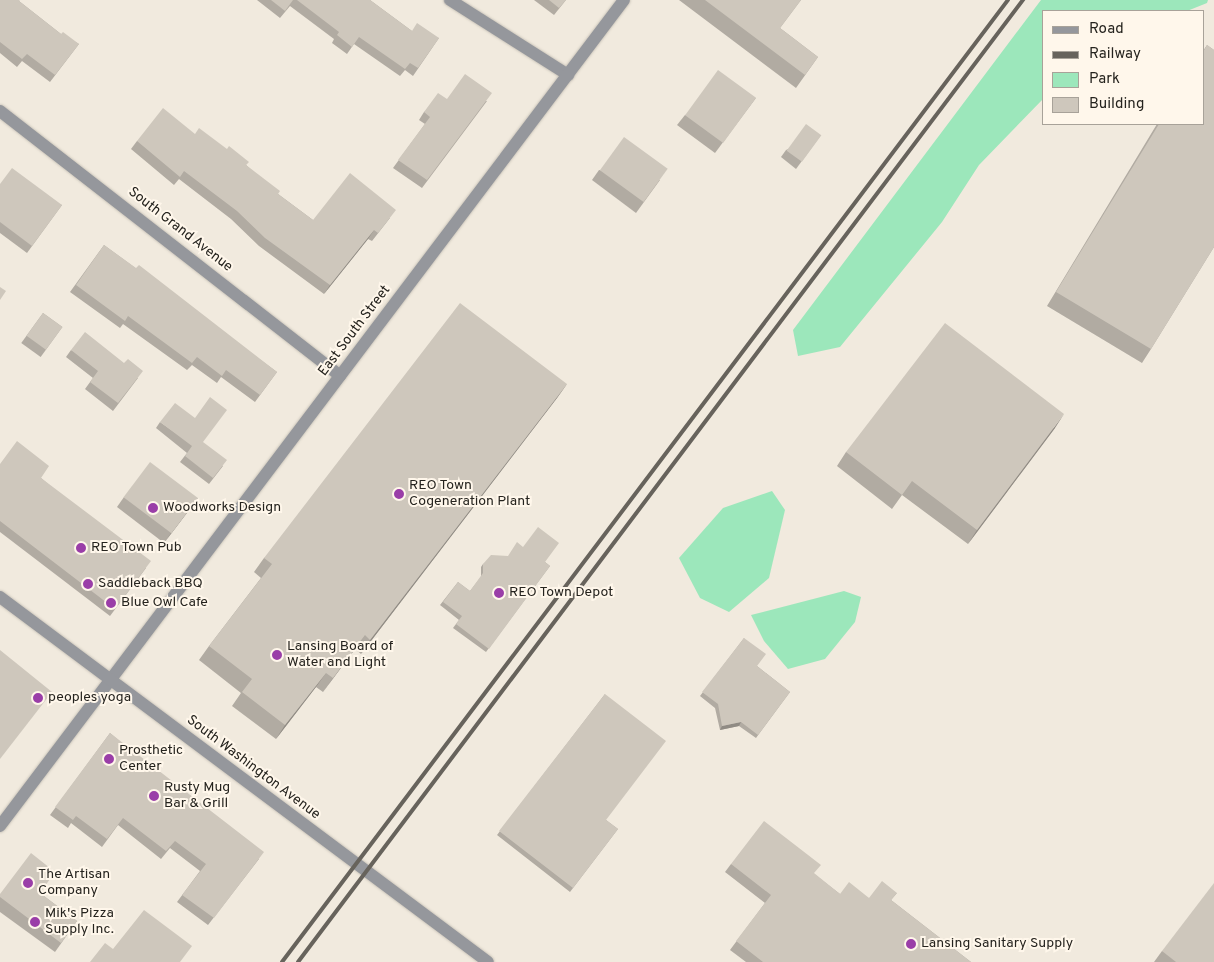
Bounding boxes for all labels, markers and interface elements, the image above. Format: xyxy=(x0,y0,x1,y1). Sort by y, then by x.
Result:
legend xyxy=(1042,10,1204,125)
text: Road xyxy=(1089,20,1124,39)
text: Railway xyxy=(1089,45,1141,64)
text: Park xyxy=(1089,70,1120,89)
text: Building xyxy=(1089,95,1144,114)
street label: South Grand Avenue xyxy=(124,184,236,276)
street label: East South Street xyxy=(315,282,395,380)
place label: REO Town Cogeneration Plant xyxy=(409,478,530,511)
marker: REO Town Cogeneration Plant xyxy=(393,488,405,500)
place label: Woodworks Design xyxy=(163,500,281,516)
marker: Woodworks Design xyxy=(147,502,159,514)
place label: REO Town Pub xyxy=(91,540,182,556)
marker: REO Town Pub xyxy=(75,542,87,554)
place label: Saddleback BBQ xyxy=(98,576,203,592)
marker: Saddleback BBQ xyxy=(82,578,94,590)
place label: REO Town Depot xyxy=(509,585,614,601)
marker: REO Town Depot xyxy=(493,587,505,599)
place label: Blue Owl Cafe xyxy=(121,595,208,611)
marker: Blue Owl Cafe xyxy=(105,597,117,609)
place label: Lansing Board of Water and Light xyxy=(287,639,393,672)
marker: Lansing Board of Water and Light xyxy=(271,649,283,661)
place label: peoples yoga xyxy=(48,690,131,706)
marker: peoples yoga xyxy=(32,692,44,704)
street label: South Washington Avenue xyxy=(183,712,323,824)
place label: Prosthetic Center xyxy=(119,743,183,776)
marker: Prosthetic Center xyxy=(103,753,115,765)
place label: Rusty Mug Bar & Grill xyxy=(164,780,230,812)
marker: Rusty Mug Bar & Grill xyxy=(148,790,160,802)
place label: The Artisan Company xyxy=(38,867,111,900)
marker: The Artisan Company xyxy=(22,877,34,889)
place label: Mik's Pizza Supply Inc. xyxy=(45,906,114,939)
marker: Mik's Pizza Supply Inc. xyxy=(29,916,41,928)
place label: Lansing Sanitary Supply xyxy=(921,936,1073,952)
marker: Lansing Sanitary Supply xyxy=(905,938,917,950)

